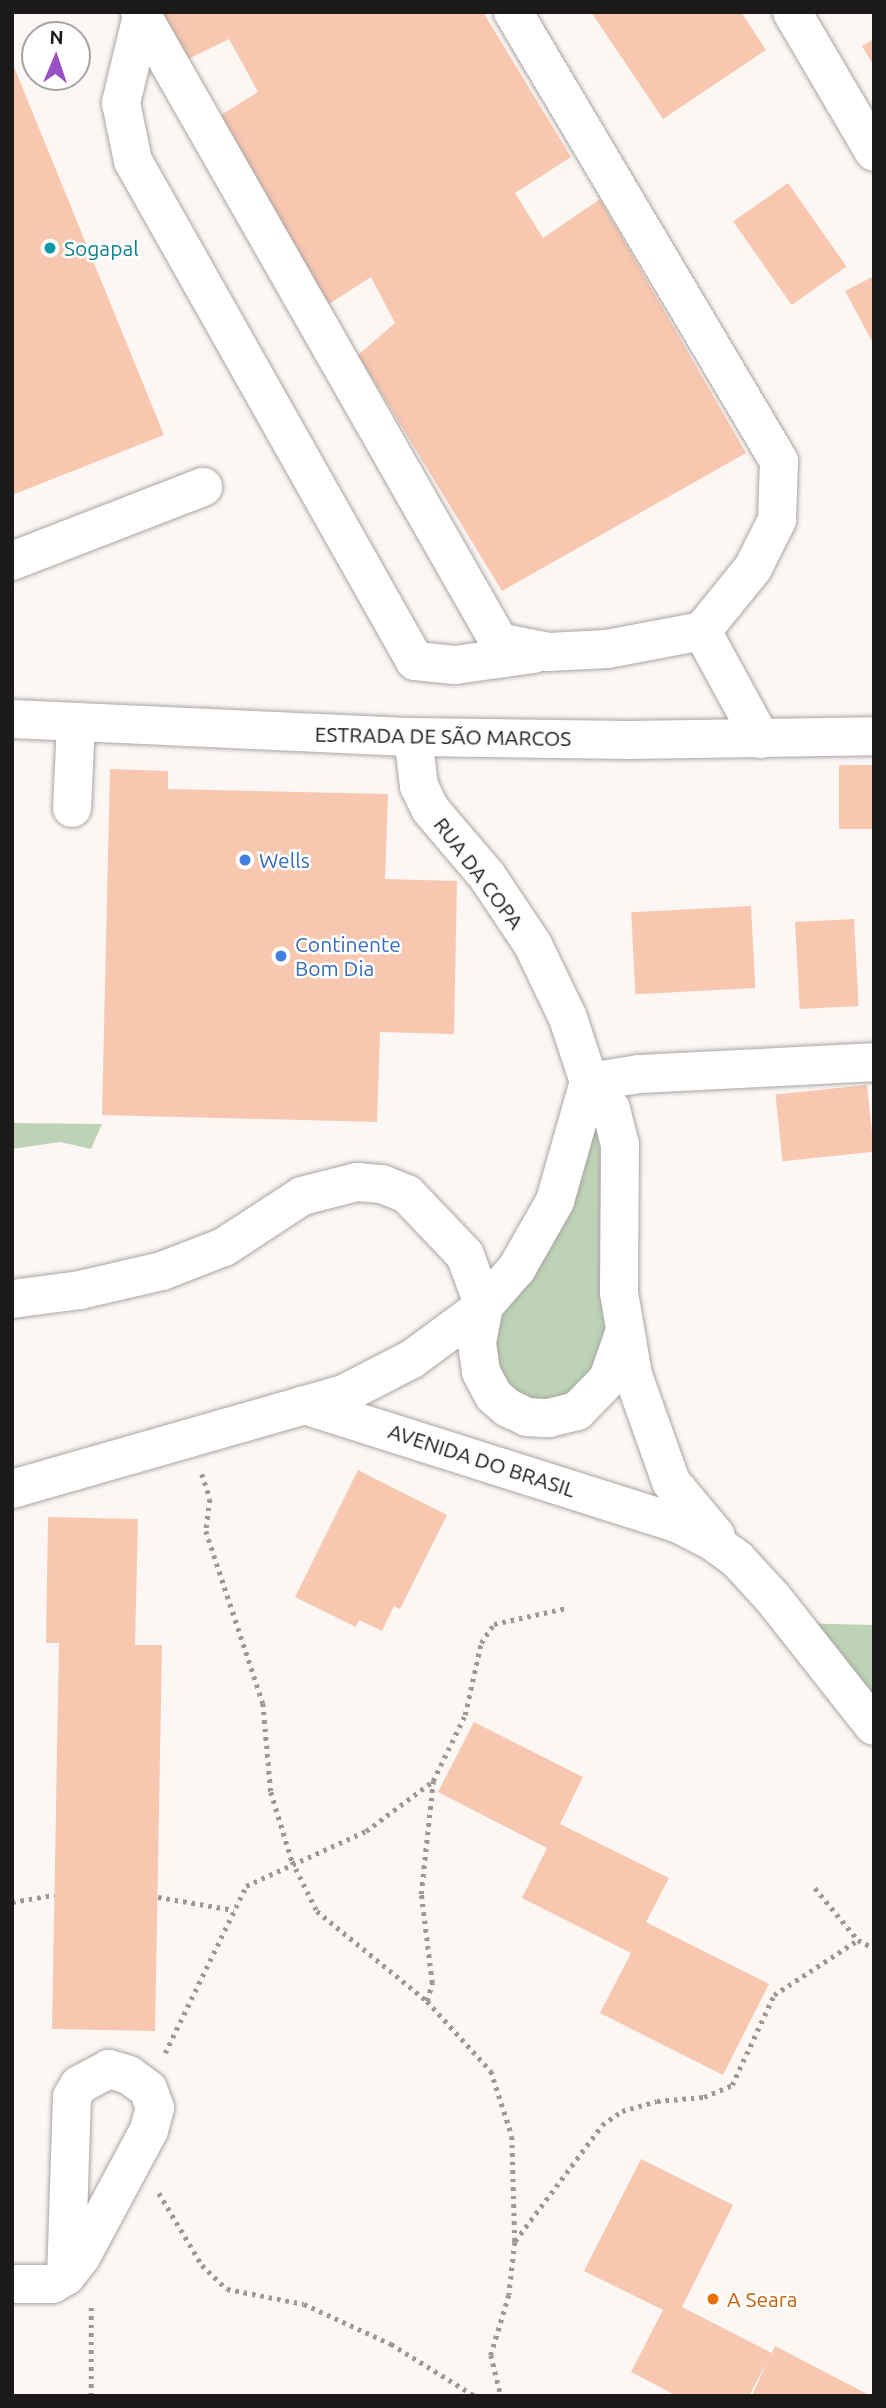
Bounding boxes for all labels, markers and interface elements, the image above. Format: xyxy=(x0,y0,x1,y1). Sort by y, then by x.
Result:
north arrow xyxy=(21,21,91,91)
text: N xyxy=(49,26,64,48)
place label: Sogapal xyxy=(64,235,139,261)
marker: Sogapal xyxy=(42,240,58,256)
street label: ESTRADA DE SÃO MARCOS xyxy=(315,721,571,751)
street label: RUA DA COPA xyxy=(429,812,529,934)
place label: Wells xyxy=(259,847,310,873)
marker: Wells xyxy=(237,852,253,868)
place label: Continente Bom Dia xyxy=(295,931,401,981)
marker: Continente Bom Dia xyxy=(273,948,289,964)
street label: AVENIDA DO BRASIL xyxy=(385,1418,579,1502)
place label: A Seara xyxy=(727,2286,798,2312)
marker: A Seara xyxy=(705,2291,721,2307)

